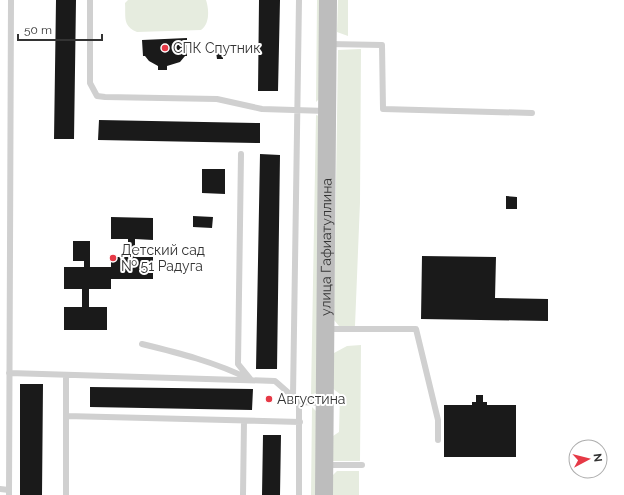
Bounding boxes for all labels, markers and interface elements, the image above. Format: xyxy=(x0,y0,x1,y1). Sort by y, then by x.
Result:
scale bar xyxy=(18,16,102,42)
text: 50 m xyxy=(24,23,52,37)
place label: СПК Спутник xyxy=(173,40,260,56)
marker: СПК Спутник xyxy=(160,43,170,53)
street label: улица Гафиатуллина xyxy=(317,178,335,316)
place label: Детский сад № 51 Радуга xyxy=(121,242,205,274)
marker: Детский сад № 51 Радуга xyxy=(108,253,118,263)
place label: Августина xyxy=(277,391,345,407)
marker: Августина xyxy=(264,394,274,404)
north arrow xyxy=(568,439,608,479)
text: N xyxy=(590,453,604,463)

